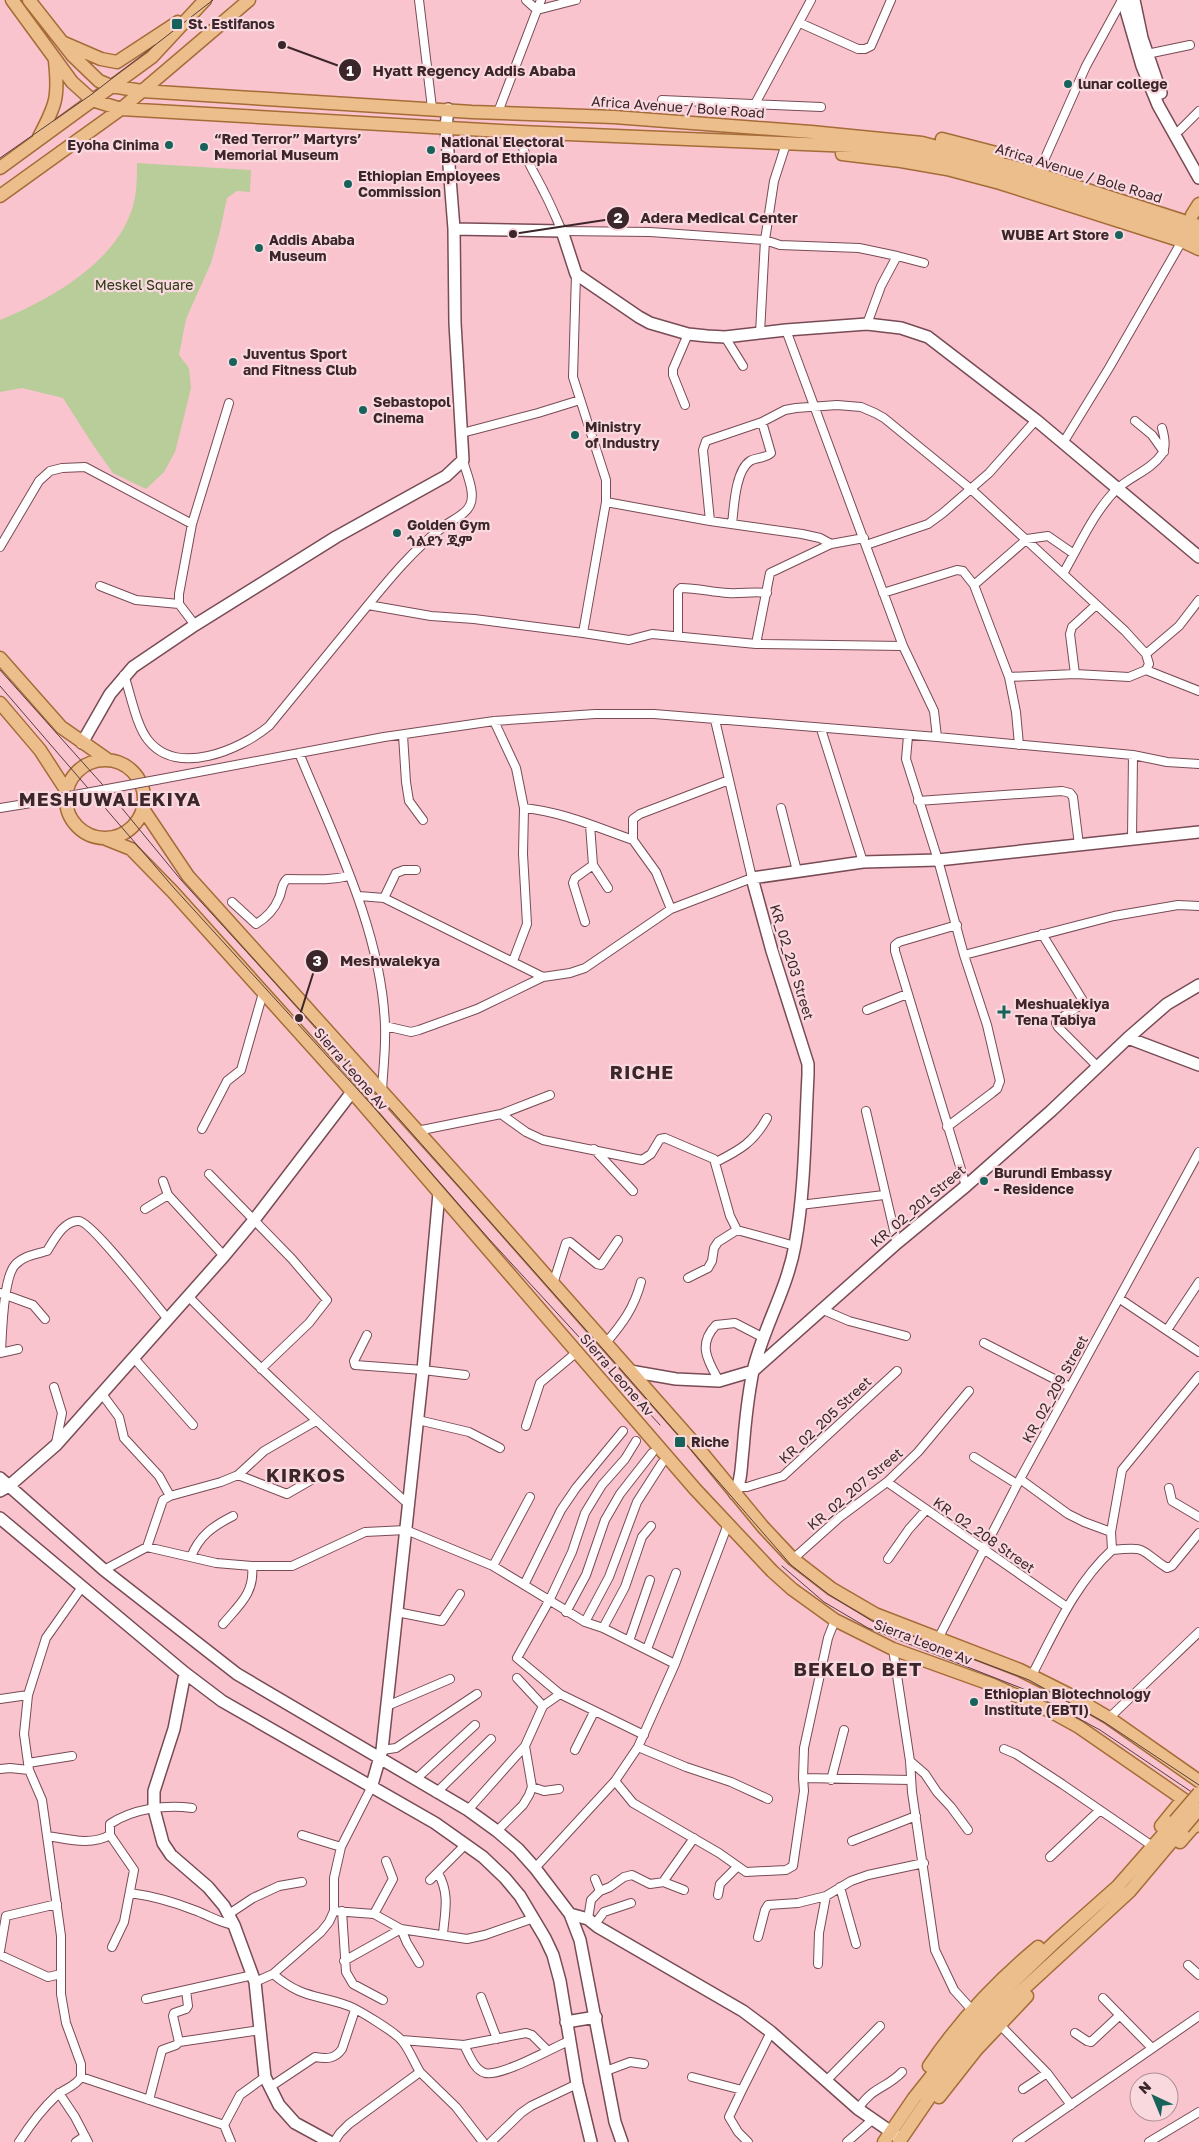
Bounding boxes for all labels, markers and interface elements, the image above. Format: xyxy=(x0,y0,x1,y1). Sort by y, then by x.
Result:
place label: St. Estifanos xyxy=(188,15,275,32)
marker: St. Estifanos xyxy=(170,17,184,31)
callout: Hyatt Regency Addis Ababa xyxy=(337,55,586,85)
text: 1 xyxy=(346,61,354,79)
text: Hyatt Regency Addis Ababa xyxy=(372,61,576,79)
place label: lunar college xyxy=(1078,75,1167,92)
marker: lunar college xyxy=(1062,78,1074,90)
street label: Africa Avenue / Bole Road xyxy=(591,92,765,121)
place label: “Red Terror” Martyrs’ Memorial Museum xyxy=(214,130,362,163)
place label: National Electoral Board of Ethiopia xyxy=(441,133,564,166)
place label: Eyoha Cinima xyxy=(67,136,159,153)
marker: Eyoha Cinima xyxy=(163,139,175,151)
street label: Africa Avenue / Bole Road xyxy=(994,139,1165,206)
marker: “Red Terror” Martyrs’ Memorial Museum xyxy=(198,141,210,153)
marker: National Electoral Board of Ethiopia xyxy=(425,144,437,156)
place label: Ethiopian Employees Commission xyxy=(358,167,501,200)
marker: Ethiopian Employees Commission xyxy=(342,178,354,190)
callout: Adera Medical Center xyxy=(605,203,808,233)
text: 2 xyxy=(613,208,623,226)
text: Adera Medical Center xyxy=(640,208,798,226)
place label: WUBE Art Store xyxy=(1001,226,1109,243)
marker: WUBE Art Store xyxy=(1113,229,1125,241)
place label: Addis Ababa Museum xyxy=(269,231,355,264)
marker: Addis Ababa Museum xyxy=(253,242,265,254)
park label: Meskel Square xyxy=(95,276,193,293)
place label: Juventus Sport and Fitness Club xyxy=(243,345,357,378)
marker: Juventus Sport and Fitness Club xyxy=(227,356,239,368)
place label: Sebastopol Cinema xyxy=(373,393,451,426)
marker: Sebastopol Cinema xyxy=(357,404,369,416)
place label: Ministry of Industry xyxy=(585,418,660,451)
marker: Ministry of Industry xyxy=(569,429,581,441)
place label: Golden Gym ጎልደን ጂም xyxy=(407,516,490,549)
marker: Golden Gym ጎልደን ጂም xyxy=(391,527,403,539)
district label: MESHUWALEKIYA xyxy=(19,787,201,810)
street label: KR_02_203 Street xyxy=(767,902,818,1022)
callout: Meshwalekya xyxy=(305,946,450,976)
text: 3 xyxy=(312,951,322,969)
text: Meshwalekya xyxy=(340,951,440,969)
place label: Meshualekiya Tena Tabiya xyxy=(1015,995,1109,1028)
marker: Meshualekiya Tena Tabiya xyxy=(997,1005,1011,1019)
street label: Sierra Leone Av xyxy=(311,1024,392,1114)
district label: RICHE xyxy=(610,1060,674,1083)
street label: KR_02_201 Street xyxy=(867,1161,969,1250)
place label: Burundi Embassy - Residence xyxy=(994,1164,1113,1197)
marker: Burundi Embassy - Residence xyxy=(978,1175,990,1187)
street label: Sierra Leone Av xyxy=(577,1330,658,1420)
street label: KR_02_209 Street xyxy=(1018,1332,1091,1445)
street label: KR_02_205 Street xyxy=(775,1373,874,1467)
place label: Riche xyxy=(691,1433,729,1450)
marker: Riche xyxy=(673,1435,687,1449)
street label: KR_02_207 Street xyxy=(804,1444,906,1533)
district label: KIRKOS xyxy=(266,1463,346,1486)
street label: KR_02_208 Street xyxy=(930,1493,1038,1576)
street label: Sierra Leone Av xyxy=(872,1615,975,1668)
district label: BEKELO BET xyxy=(794,1657,922,1680)
place label: Ethiopian Biotechnology Institute (EBTI) xyxy=(984,1685,1151,1718)
marker: Ethiopian Biotechnology Institute (EBTI) xyxy=(968,1696,980,1708)
north arrow xyxy=(1129,2072,1179,2122)
text: N xyxy=(1135,2077,1154,2097)

